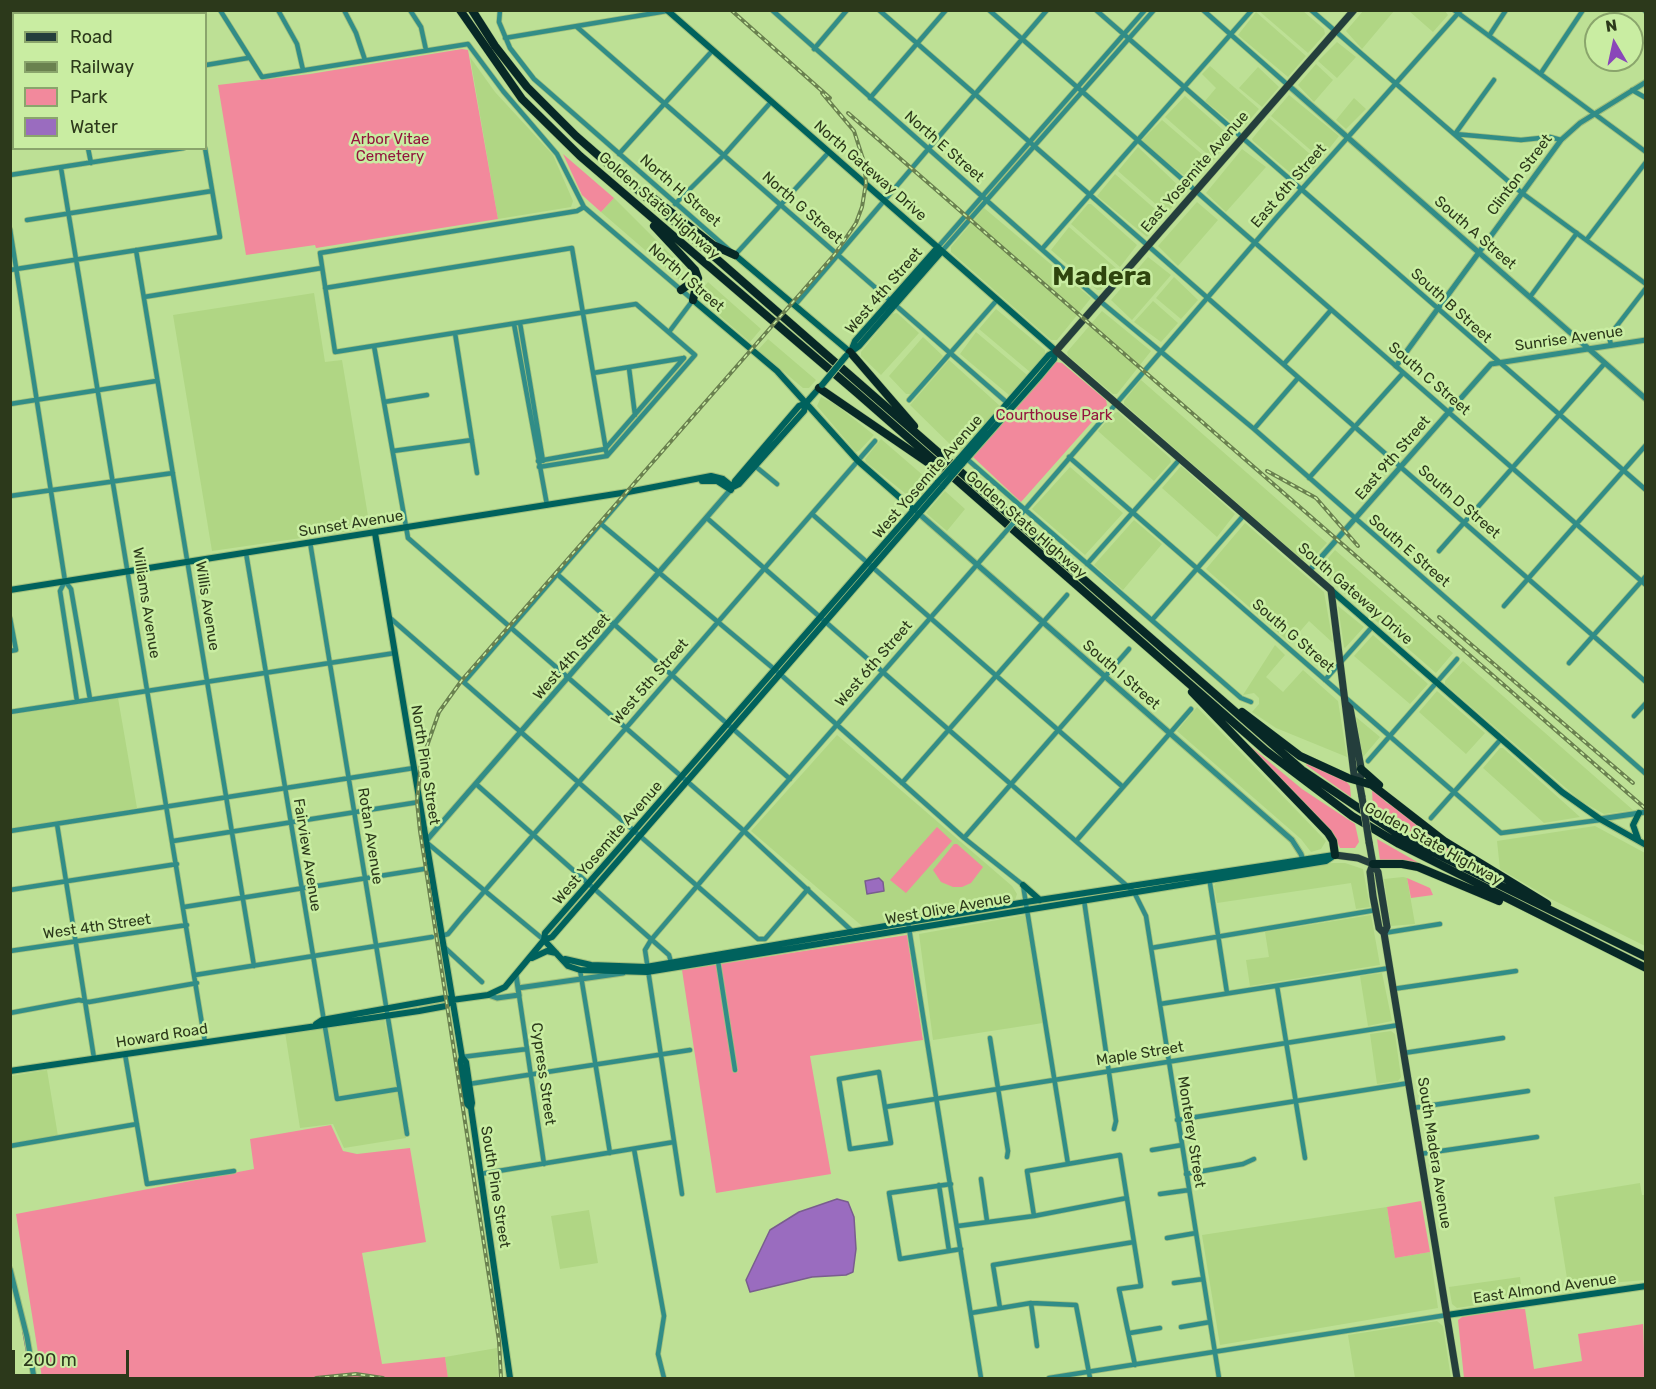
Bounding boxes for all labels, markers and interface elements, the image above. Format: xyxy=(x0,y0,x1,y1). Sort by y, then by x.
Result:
legend xyxy=(12,12,207,150)
north arrow xyxy=(1584,12,1644,72)
text: N xyxy=(1604,15,1619,36)
text: Road xyxy=(70,26,113,48)
text: Railway xyxy=(70,56,134,78)
text: Park xyxy=(70,86,107,108)
street label: North E Street xyxy=(901,108,987,186)
street label: East Yosemite Avenue xyxy=(1137,108,1253,236)
text: Water xyxy=(70,116,118,138)
street label: North Gateway Drive xyxy=(810,117,930,225)
park label: Arbor Vitae Cemetery xyxy=(351,131,429,166)
street label: Clinton Street xyxy=(1484,131,1556,219)
street label: East 6th Street xyxy=(1248,140,1330,232)
street label: Golden State Highway xyxy=(595,149,723,263)
street label: North H Street xyxy=(636,151,724,231)
street label: North G Street xyxy=(758,168,846,248)
street label: South A Street xyxy=(1430,193,1520,273)
street label: North I Street xyxy=(644,240,728,316)
street label: West 4th Street xyxy=(842,244,926,338)
district label: Madera xyxy=(1052,261,1152,293)
street label: South B Street xyxy=(1407,265,1495,347)
street label: Sunrise Avenue xyxy=(1514,322,1624,356)
street label: South C Street xyxy=(1384,339,1474,419)
park label: Courthouse Park xyxy=(996,407,1112,425)
street label: West Yosemite Avenue xyxy=(869,412,987,542)
street label: East 9th Street xyxy=(1352,412,1434,504)
street label: South D Street xyxy=(1414,461,1504,543)
street label: Golden State Highway xyxy=(962,468,1090,582)
street label: Sunset Avenue xyxy=(297,507,405,541)
street label: South E Street xyxy=(1365,511,1453,591)
street label: South Gateway Drive xyxy=(1294,539,1416,649)
street label: Williams Avenue xyxy=(128,546,164,660)
street label: Willis Avenue xyxy=(191,560,223,652)
street label: South G Street xyxy=(1248,595,1338,677)
street label: West 4th Street xyxy=(530,610,614,704)
street label: West 6th Street xyxy=(832,617,916,711)
street label: West 5th Street xyxy=(608,635,692,729)
street label: South I Street xyxy=(1079,636,1163,714)
street label: North Pine Street xyxy=(407,704,443,826)
street label: West Yosemite Avenue xyxy=(549,778,667,908)
street label: Rotan Avenue xyxy=(353,786,387,886)
street label: Fairview Avenue xyxy=(289,797,325,913)
street label: Golden State Highway xyxy=(1361,799,1505,889)
street label: West Olive Avenue xyxy=(884,889,1012,929)
street label: West 4th Street xyxy=(42,911,152,943)
street label: Howard Road xyxy=(115,1020,209,1052)
street label: Cypress Street xyxy=(527,1021,559,1127)
street label: Maple Street xyxy=(1095,1038,1185,1070)
street label: Monterey Street xyxy=(1173,1075,1209,1189)
street label: South Madera Avenue xyxy=(1413,1076,1455,1230)
street label: South Pine Street xyxy=(476,1125,514,1249)
street label: East Almond Avenue xyxy=(1472,1270,1618,1308)
scale bar xyxy=(15,1338,132,1376)
text: 200 m xyxy=(23,1349,77,1371)

